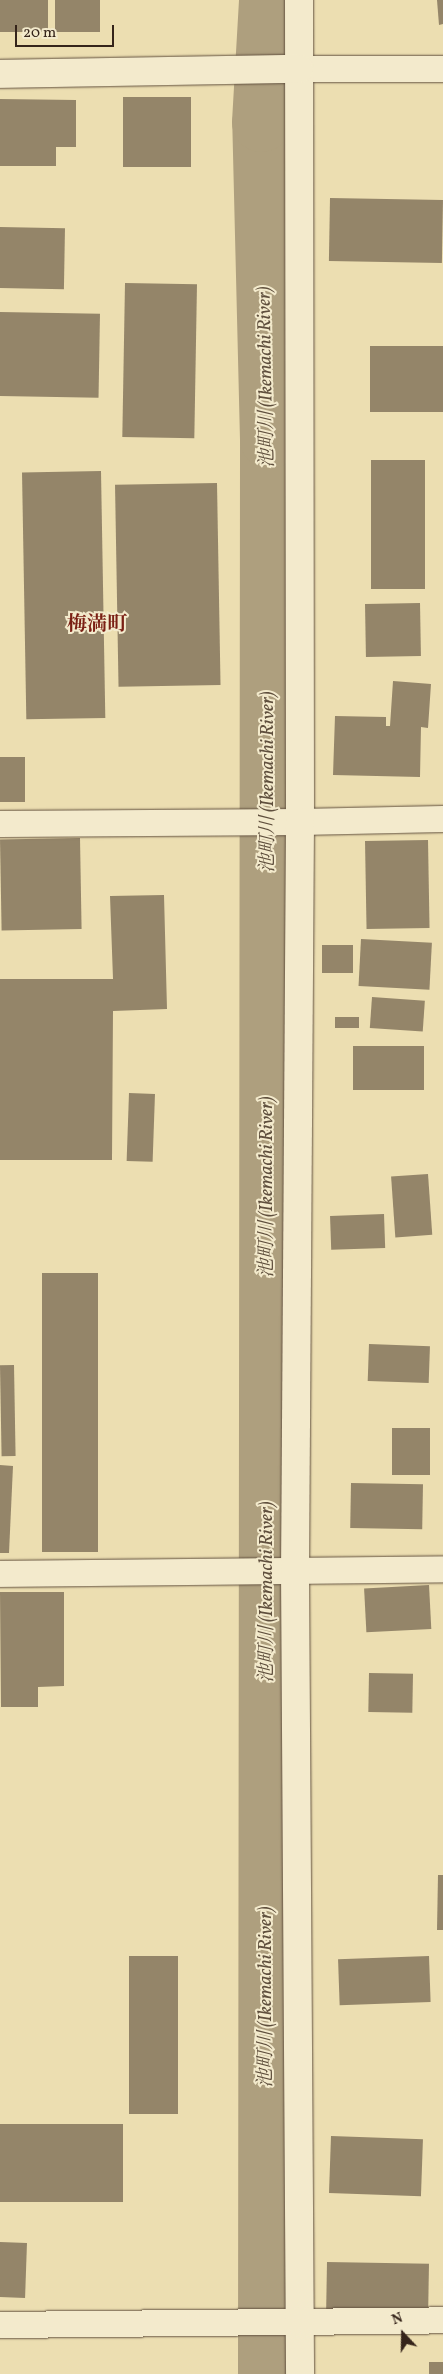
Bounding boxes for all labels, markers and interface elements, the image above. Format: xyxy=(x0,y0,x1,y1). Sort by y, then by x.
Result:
scale bar xyxy=(18,15,116,47)
text: 20 m xyxy=(23,23,56,44)
water label: 池町川 (Ikemachi River) xyxy=(254,286,280,468)
district label: 梅満町 xyxy=(67,613,127,637)
water label: 池町川 (Ikemachi River) xyxy=(258,691,280,873)
water label: 池町川 (Ikemachi River) xyxy=(257,1096,279,1278)
water label: 池町川 (Ikemachi River) xyxy=(257,1501,279,1683)
water label: 池町川 (Ikemachi River) xyxy=(256,1906,278,2088)
north arrow xyxy=(378,2309,428,2359)
text: N xyxy=(389,2309,406,2330)

